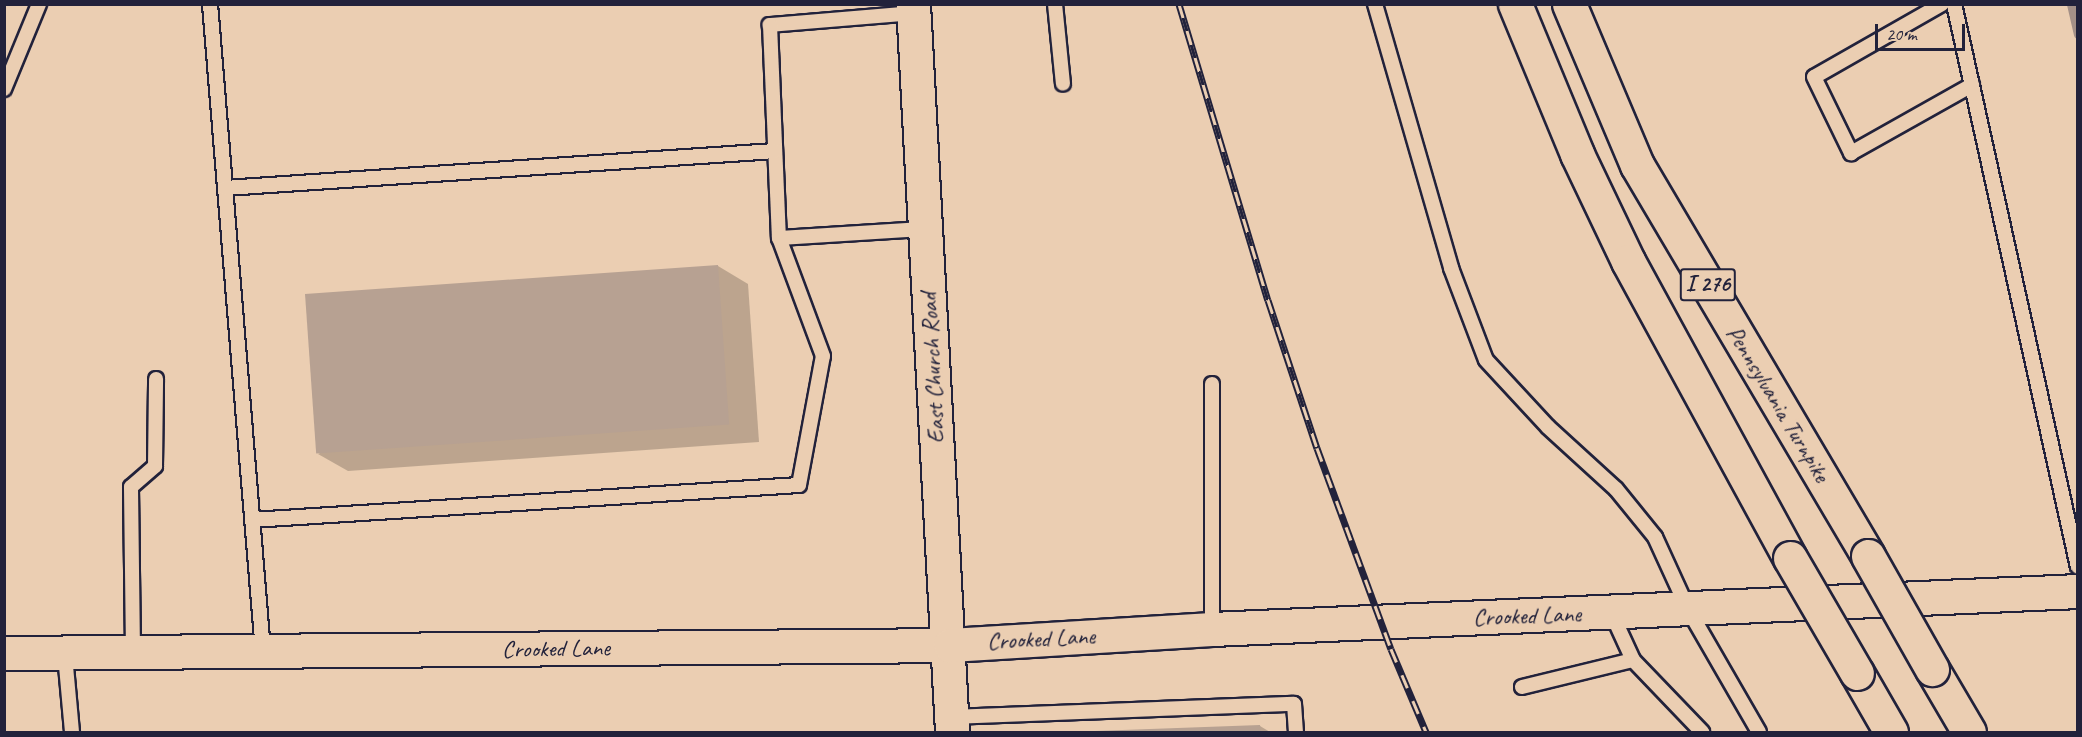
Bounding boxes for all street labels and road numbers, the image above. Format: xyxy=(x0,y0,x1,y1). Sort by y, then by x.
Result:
road number: I 276 xyxy=(1680,266,1736,304)
street label: East Church Road xyxy=(915,292,951,444)
street label: Pennsylvania Turnpike xyxy=(1720,321,1836,487)
street label: Crooked Lane xyxy=(1473,600,1581,632)
street label: Crooked Lane xyxy=(986,622,1096,656)
street label: Crooked Lane xyxy=(502,634,610,664)

